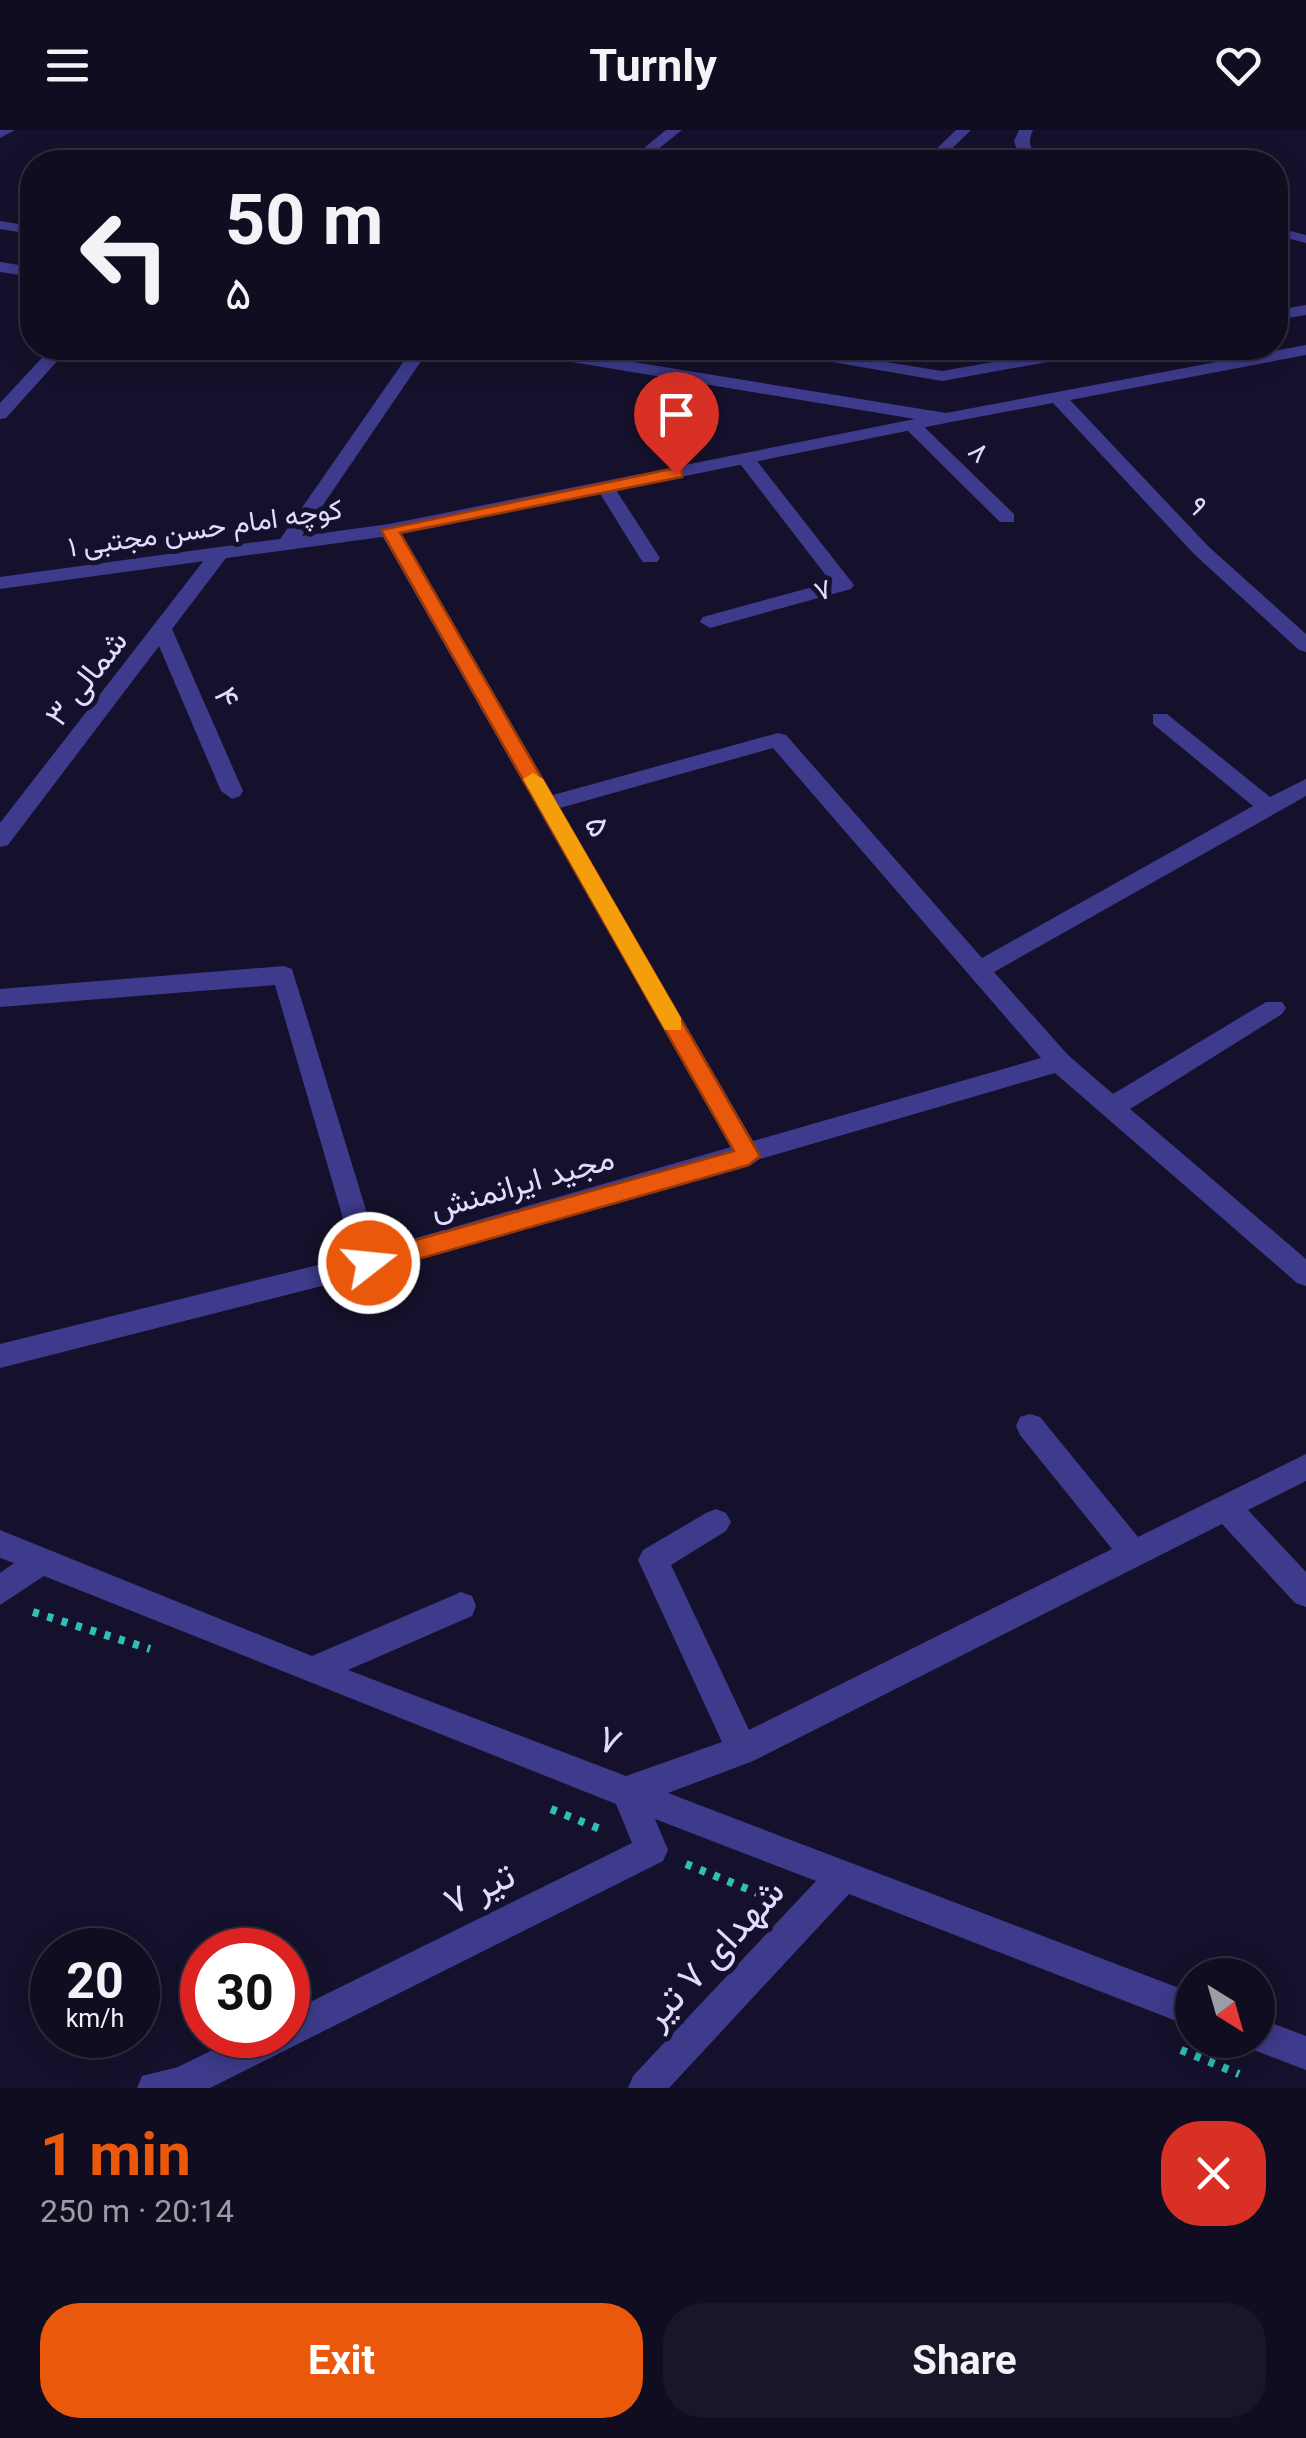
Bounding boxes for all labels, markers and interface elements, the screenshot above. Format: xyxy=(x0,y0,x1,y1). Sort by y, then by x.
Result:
icon: menu xyxy=(40,38,95,93)
icon: heart xyxy=(1211,38,1266,93)
text: Turnly xyxy=(589,39,717,92)
text: 50 m xyxy=(225,179,383,261)
icon: left xyxy=(60,190,190,320)
text: ۵ xyxy=(225,267,252,320)
pin xyxy=(634,372,719,475)
icon: arrive xyxy=(649,387,704,442)
street label: ۸ xyxy=(962,434,996,470)
street label: ۹ xyxy=(1181,490,1215,522)
street label: کوچه امام حسن مجتبی ۱ xyxy=(66,492,345,566)
street label: ۷ xyxy=(810,572,836,608)
street label: ۳ شمالی xyxy=(37,623,135,733)
street label: ۴ xyxy=(206,681,248,713)
street label: ۵ xyxy=(577,808,619,844)
street label: مجید ایرانمنش xyxy=(426,1139,619,1228)
position arrow xyxy=(317,1211,421,1315)
street label: ۷ xyxy=(592,1715,628,1765)
street label: ۷ تیر xyxy=(436,1852,522,1925)
street label: شهدای ۷ تیر xyxy=(632,1869,794,2038)
speed limit sign: 30 xyxy=(180,1928,310,2058)
text: 20 xyxy=(66,1952,124,2010)
north arrow xyxy=(1175,1958,1275,2058)
map controls xyxy=(1175,1958,1275,2058)
text: km/h xyxy=(66,2004,124,2033)
text: 1 min xyxy=(40,2119,191,2190)
button: close xyxy=(1161,2121,1266,2226)
text: 250 m · 20:14 xyxy=(40,2192,234,2230)
button: Exit xyxy=(40,2303,643,2418)
button: Share xyxy=(663,2303,1266,2418)

